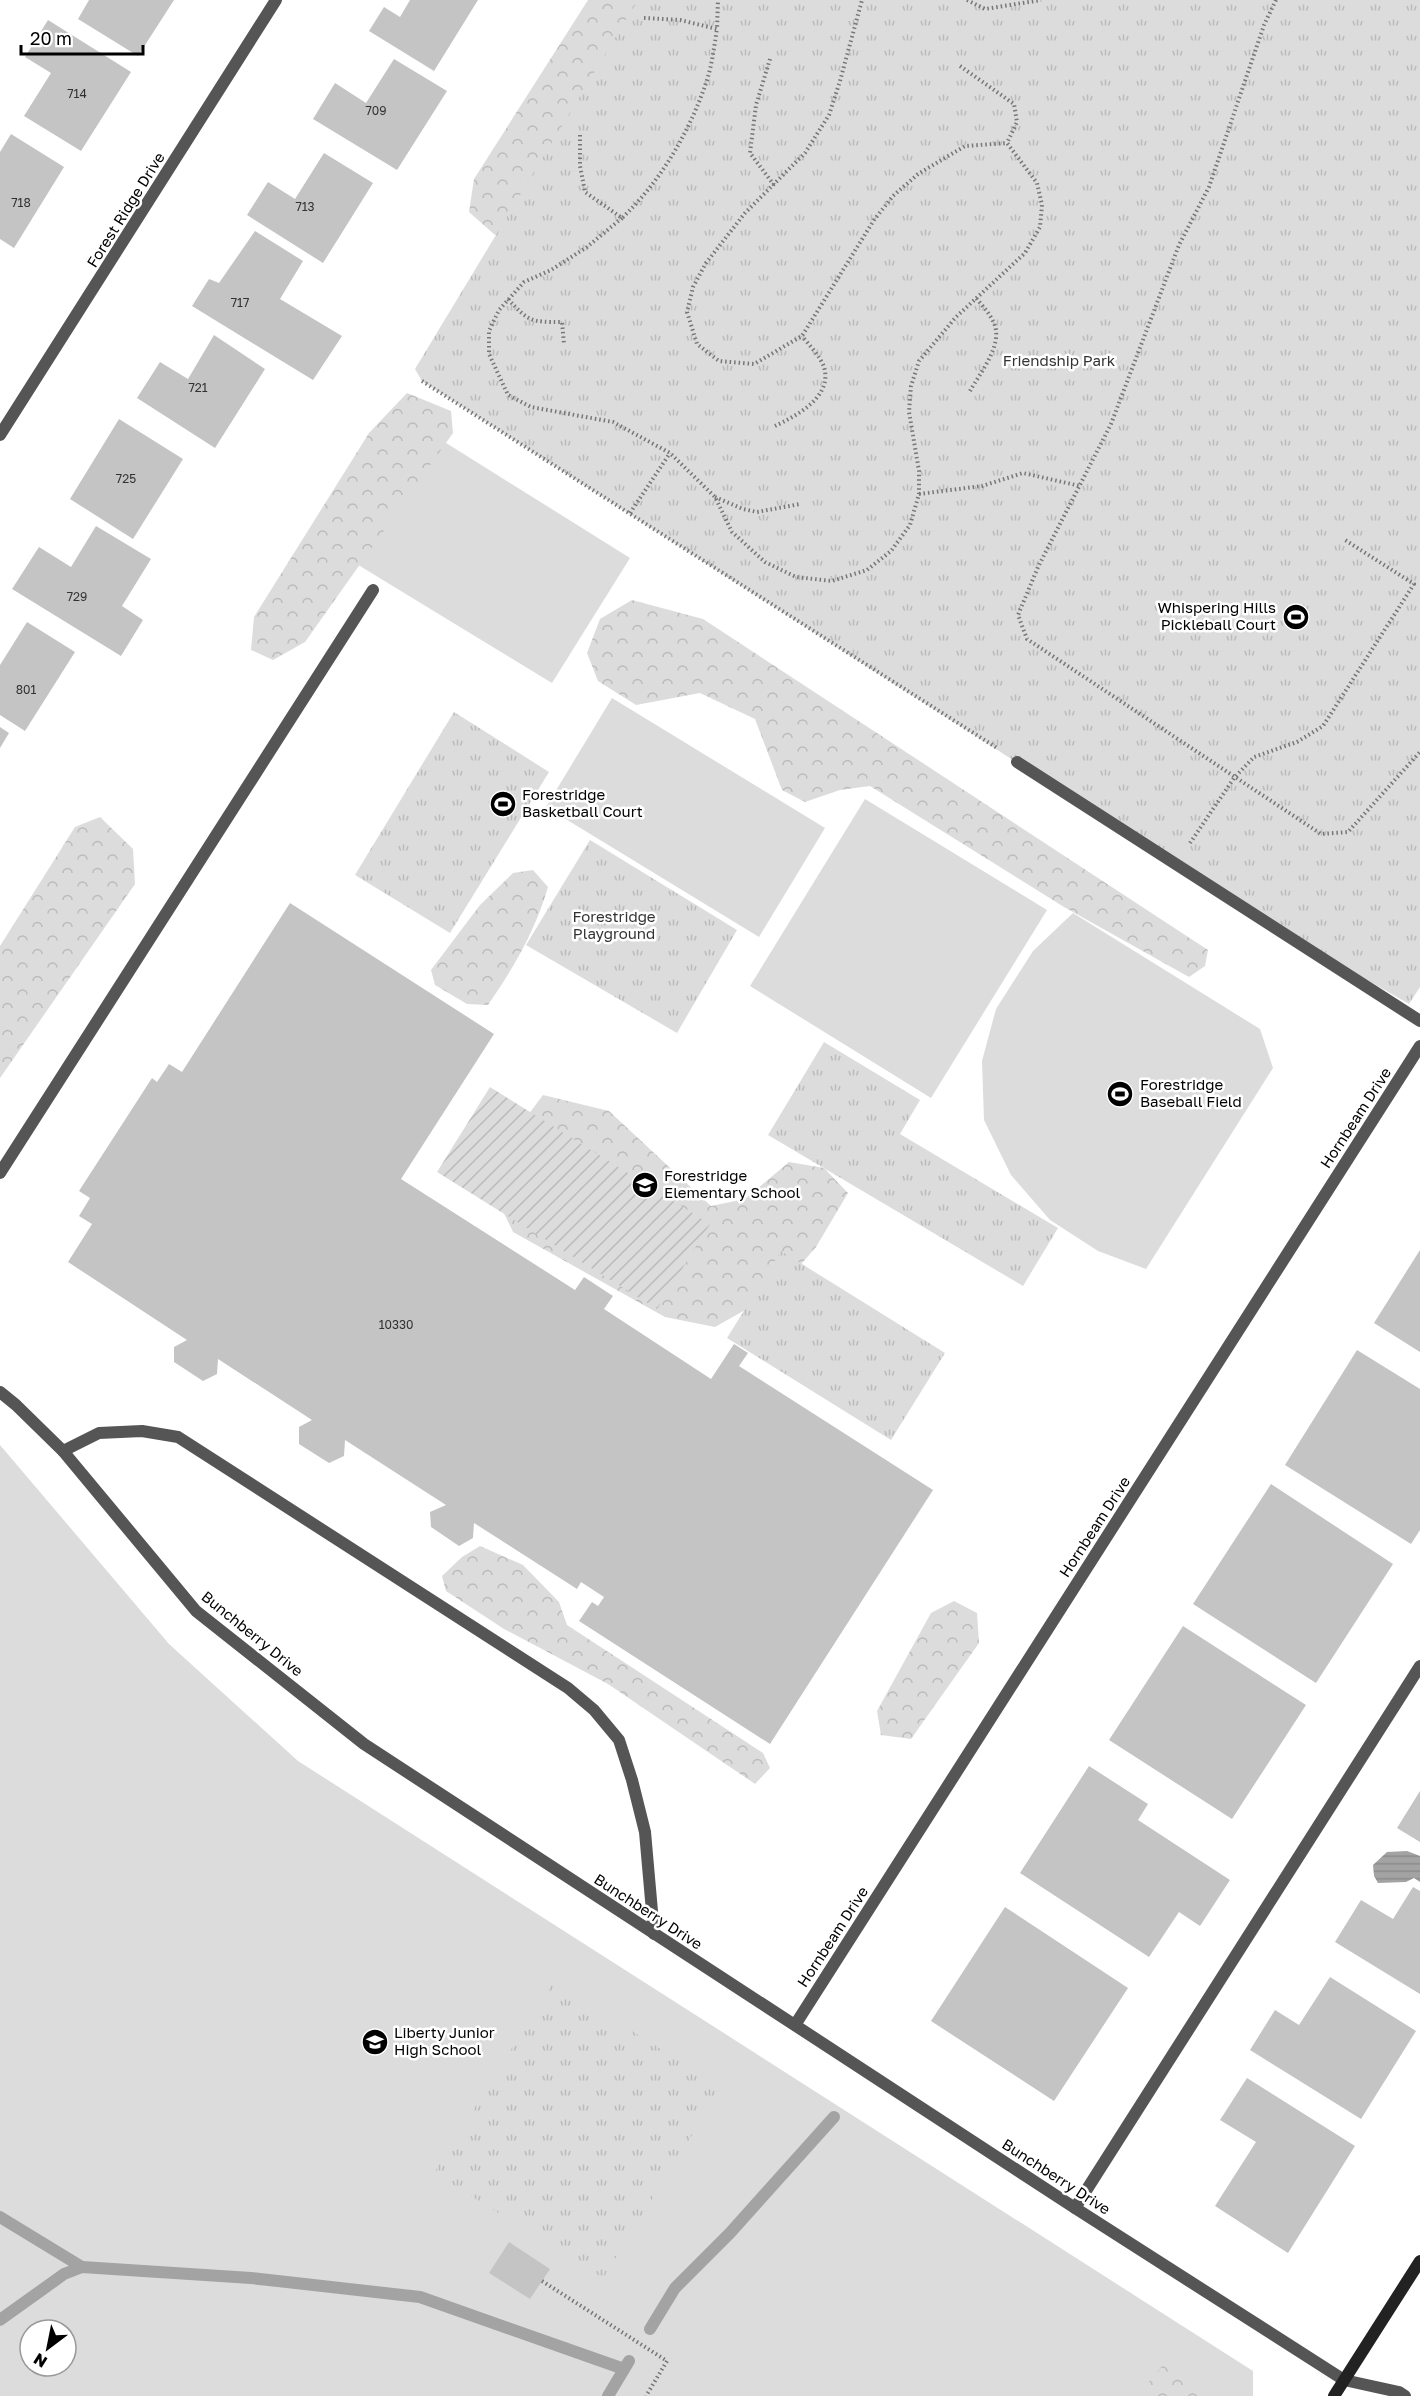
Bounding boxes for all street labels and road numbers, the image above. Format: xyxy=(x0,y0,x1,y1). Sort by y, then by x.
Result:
street label: Forest Ridge Drive xyxy=(82,148,168,270)
street label: Hornbeam Drive xyxy=(1316,1064,1394,1171)
street label: Hornbeam Drive xyxy=(1055,1473,1133,1580)
street label: Bunchberry Drive xyxy=(198,1587,307,1680)
street label: Bunchberry Drive xyxy=(591,1870,706,1953)
street label: Hornbeam Drive xyxy=(793,1883,871,1990)
street label: Bunchberry Drive xyxy=(999,2135,1114,2218)

